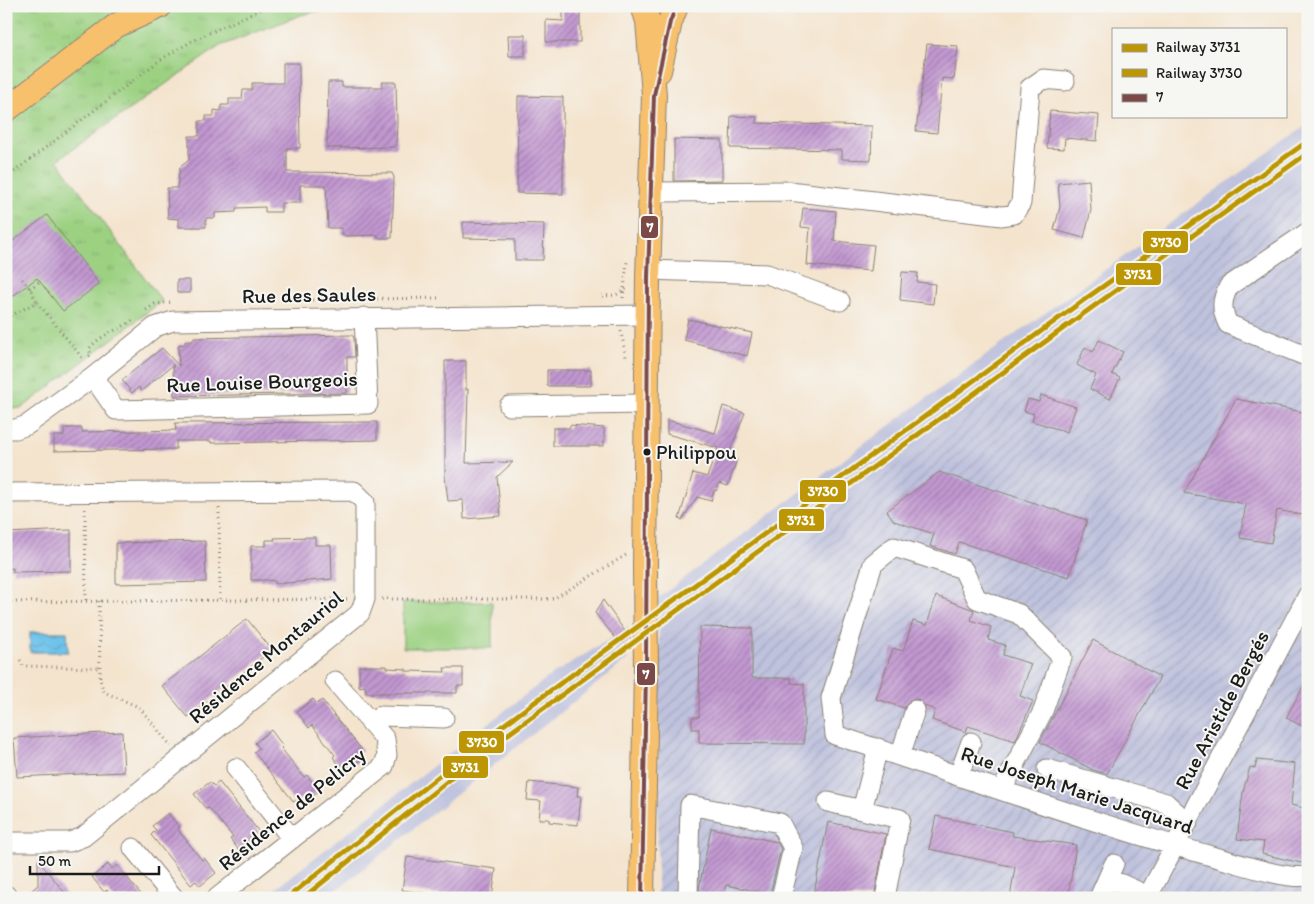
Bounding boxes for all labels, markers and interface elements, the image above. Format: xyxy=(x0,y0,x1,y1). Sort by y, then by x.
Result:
legend xyxy=(1112,28,1286,118)
text: Railway 3731 xyxy=(1156,38,1240,56)
text: Railway 3730 xyxy=(1156,64,1242,82)
text: 7 xyxy=(1156,88,1164,106)
line badge: 7 xyxy=(640,215,659,239)
text: 7 xyxy=(646,219,654,236)
line badge: 3730 xyxy=(1142,230,1189,254)
text: 3730 xyxy=(1151,234,1182,251)
line badge: 3731 xyxy=(1115,262,1162,286)
text: 3731 xyxy=(1124,266,1153,283)
street label: Rue des Saules xyxy=(242,281,376,308)
street label: Rue Louise Bourgeois xyxy=(166,366,358,397)
place label: Philippou xyxy=(656,440,736,464)
marker: Philippou xyxy=(642,447,652,457)
line badge: 3730 xyxy=(799,479,847,503)
text: 3730 xyxy=(808,483,839,500)
line badge: 3731 xyxy=(778,508,825,532)
text: 3731 xyxy=(787,512,816,529)
street label: Résidence Montauriol xyxy=(183,585,348,728)
street label: Rue Aristide Bergés xyxy=(1169,626,1274,794)
line badge: 7 xyxy=(636,662,656,686)
text: 7 xyxy=(642,666,650,683)
line badge: 3730 xyxy=(458,730,505,754)
text: 3730 xyxy=(467,734,498,751)
street label: Rue Joseph Marie Jacquard xyxy=(958,740,1196,839)
street label: Résidence de Pelicry xyxy=(213,742,370,876)
line badge: 3731 xyxy=(442,755,489,779)
text: 3731 xyxy=(451,759,480,776)
scale bar xyxy=(30,844,159,876)
text: 50 m xyxy=(38,852,71,870)

